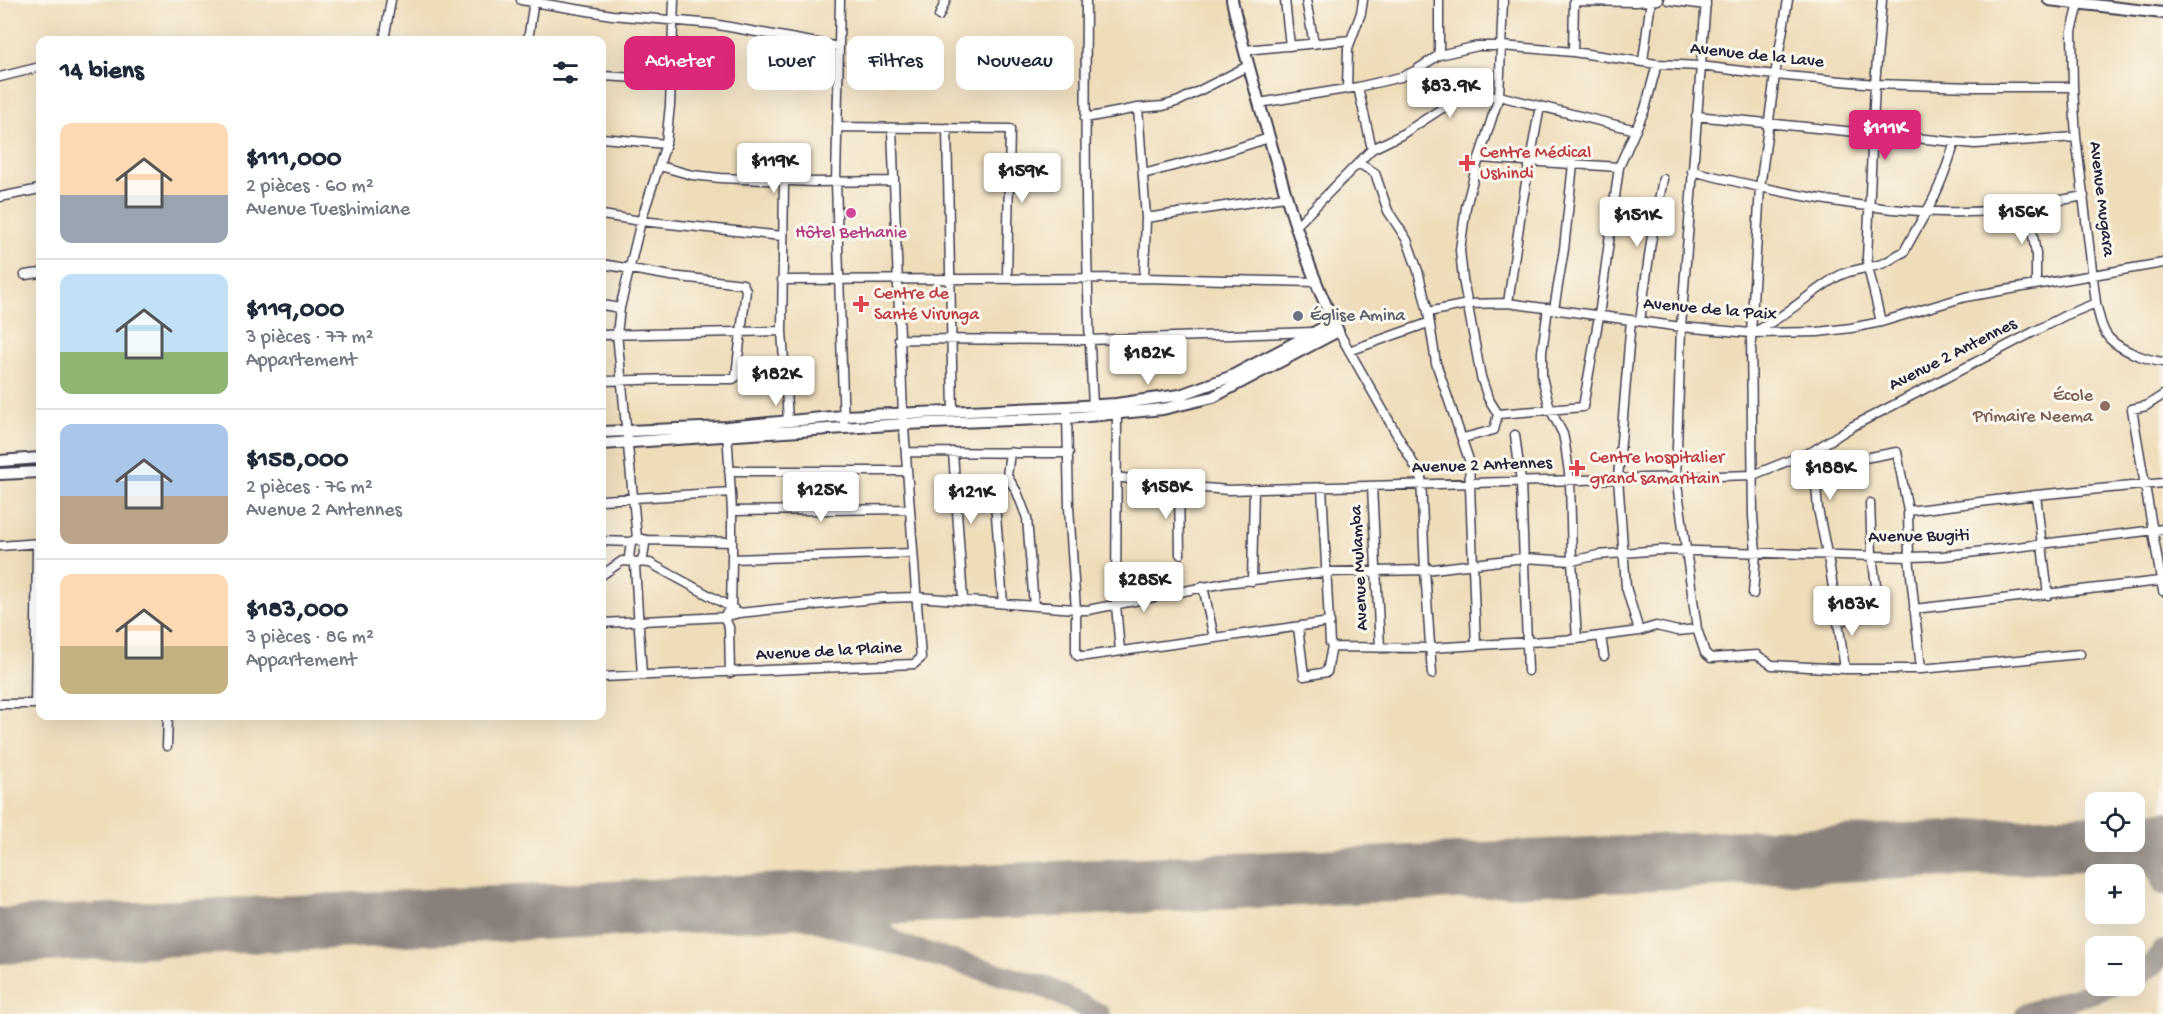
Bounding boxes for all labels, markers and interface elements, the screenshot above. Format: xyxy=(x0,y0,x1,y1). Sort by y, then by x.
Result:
chip: Acheter xyxy=(624,36,735,90)
chip: Louer xyxy=(747,36,835,90)
chip: Filtres xyxy=(847,36,944,90)
chip: Nouveau xyxy=(956,36,1074,90)
street label: Avenue de la Lave xyxy=(1689,39,1826,74)
icon: filters xyxy=(549,56,582,89)
text: 14 biens xyxy=(60,57,144,88)
pin: $83.9K xyxy=(1401,68,1499,119)
text: $83.9K xyxy=(1421,76,1479,99)
pin: $111K xyxy=(1843,110,1927,161)
text: $111K xyxy=(1863,118,1907,141)
street label: Avenue Mugara xyxy=(2084,140,2119,259)
pin: $119K xyxy=(732,143,816,194)
place label: Centre Médical Ushindi xyxy=(1480,143,1591,185)
text: $111,000 xyxy=(246,145,342,176)
icon: home xyxy=(108,147,180,219)
text: $119K xyxy=(751,151,797,174)
pin: $159K xyxy=(980,153,1064,204)
marker: Centre Médical Ushindi xyxy=(1458,154,1476,172)
text: $159K xyxy=(998,161,1046,184)
text: 2 pièces · 60 m² xyxy=(246,176,374,199)
pin: $156K xyxy=(1980,194,2064,245)
pin: $151K xyxy=(1595,197,1679,248)
text: Avenue Tueshimiane xyxy=(246,199,410,222)
text: $156K xyxy=(1998,202,2046,225)
text: $151K xyxy=(1614,205,1660,228)
marker: Hôtel Bethanie xyxy=(844,206,858,220)
place label: Hôtel Bethanie xyxy=(795,223,908,244)
place label: Centre de Santé Virunga xyxy=(874,284,980,326)
street label: Avenue de la Paix xyxy=(1642,294,1778,326)
marker: Centre de Santé Virunga xyxy=(852,295,870,313)
text: $119,000 xyxy=(246,296,344,327)
icon: home xyxy=(108,298,180,370)
place label: Église Amina xyxy=(1310,306,1406,327)
marker: Église Amina xyxy=(1291,309,1305,323)
street label: Avenue 2 Antennes xyxy=(1886,313,2021,396)
text: 3 pièces · 77 m² xyxy=(246,327,374,350)
pin: $182K xyxy=(1106,335,1190,386)
text: $182K xyxy=(1124,343,1172,366)
text: Appartement xyxy=(246,350,356,373)
pin: $182K xyxy=(734,356,818,407)
text: $182K xyxy=(752,364,800,387)
place label: École Primaire Neema xyxy=(1972,386,2094,428)
marker: École Primaire Neema xyxy=(2098,399,2112,413)
text: $158,000 xyxy=(246,446,349,477)
icon: home xyxy=(108,448,180,520)
place label: Centre hospitalier grand samaritain xyxy=(1590,448,1726,490)
pin: $188K xyxy=(1788,450,1872,501)
street label: Avenue 2 Antennes xyxy=(1412,453,1554,479)
text: $188K xyxy=(1805,458,1855,481)
marker: Centre hospitalier grand samaritain xyxy=(1568,459,1586,477)
pin: $158K xyxy=(1124,469,1208,520)
pin: $125K xyxy=(779,472,863,523)
pin: $121K xyxy=(929,474,1013,525)
text: 2 pièces · 76 m² xyxy=(246,477,373,500)
text: $158K xyxy=(1141,477,1191,500)
text: $125K xyxy=(797,480,845,503)
text: $121K xyxy=(948,482,994,505)
text: Avenue 2 Antennes xyxy=(246,500,402,523)
street label: Avenue Mulamba xyxy=(1346,504,1374,631)
street label: Avenue Bugiti xyxy=(1868,526,1970,548)
pin: $285K xyxy=(1102,562,1186,613)
text: $285K xyxy=(1118,570,1170,593)
pin: $183K xyxy=(1810,586,1894,637)
text: $183K xyxy=(1827,594,1877,617)
text: $183,000 xyxy=(246,596,348,627)
icon: home xyxy=(108,598,180,670)
text: 3 pièces · 86 m² xyxy=(246,627,374,650)
street label: Avenue de la Plaine xyxy=(755,638,903,666)
text: Appartement xyxy=(246,650,356,673)
map controls xyxy=(2085,792,2145,996)
button: locate xyxy=(2085,792,2145,852)
button: + xyxy=(2085,864,2145,924)
button: − xyxy=(2085,936,2145,996)

